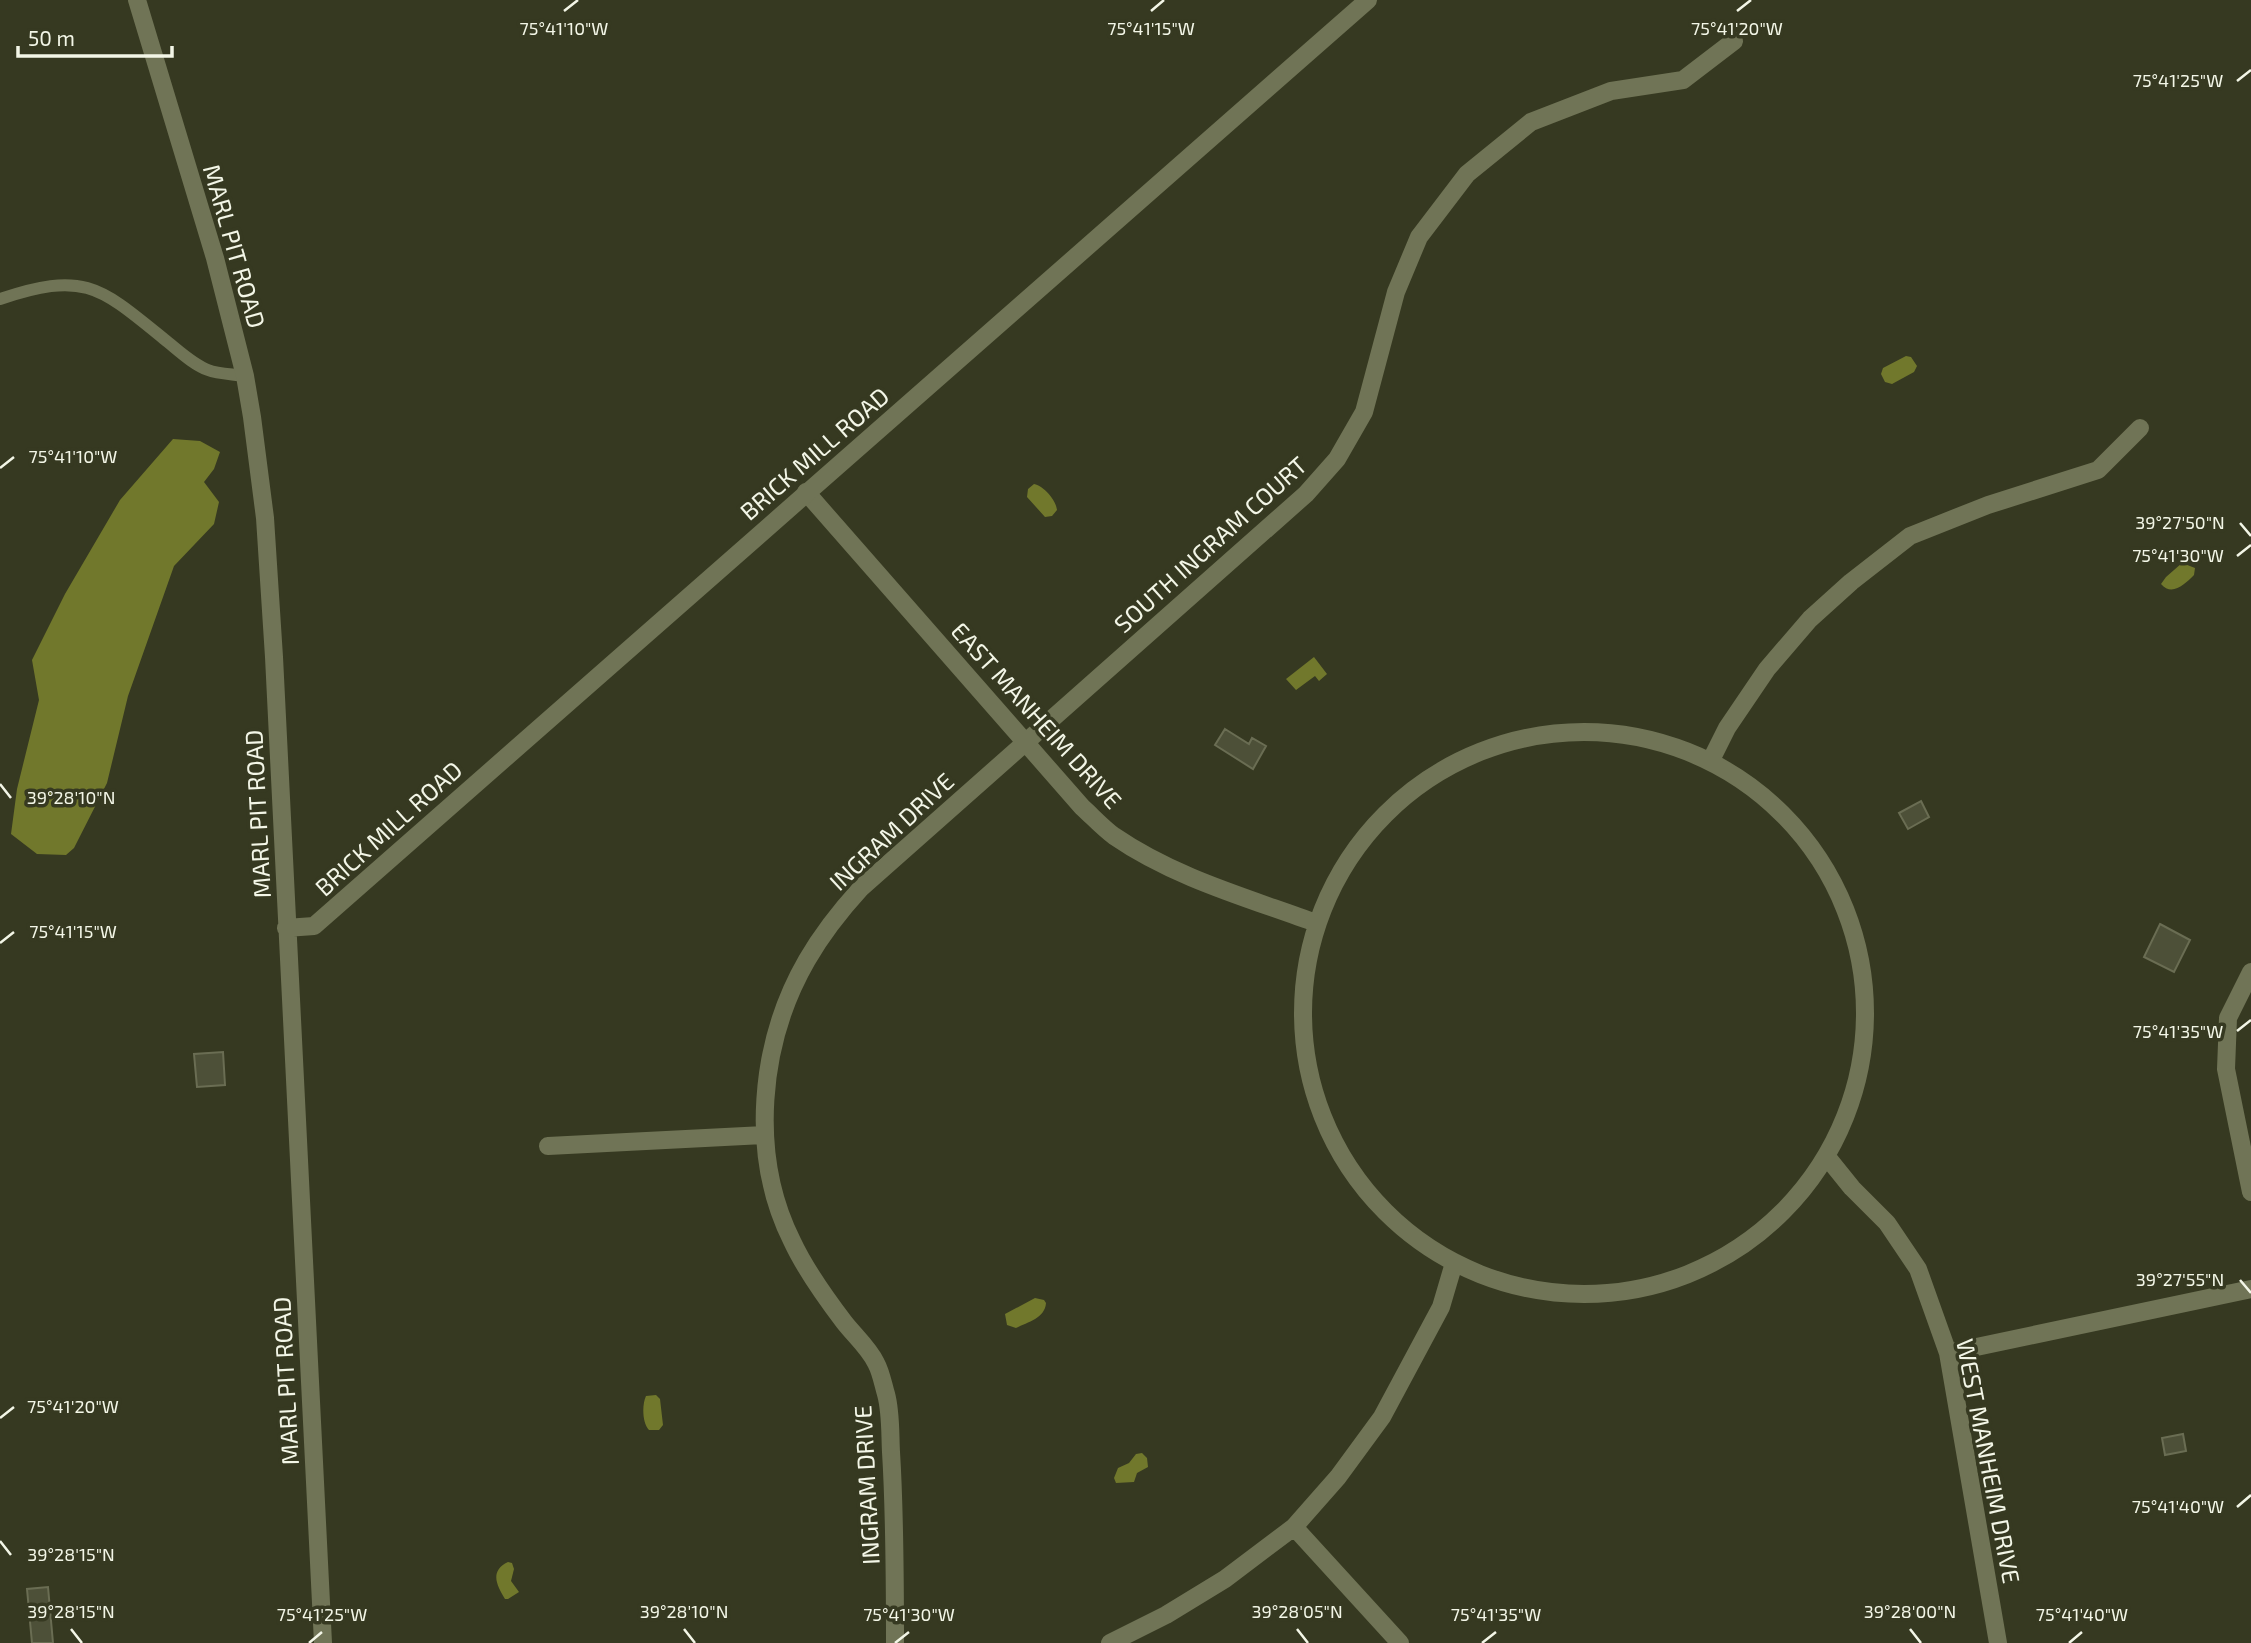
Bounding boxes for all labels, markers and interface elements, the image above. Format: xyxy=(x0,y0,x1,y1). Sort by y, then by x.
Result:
scale bar xyxy=(18,14,172,58)
text: 75°41'10"W xyxy=(520,17,608,39)
text: 75°41'15"W xyxy=(1107,17,1195,39)
text: 75°41'20"W xyxy=(1691,17,1783,39)
text: 50 m xyxy=(28,25,75,50)
text: 75°41'25"W xyxy=(2133,69,2223,91)
street label: MARL PIT ROAD xyxy=(198,161,272,331)
street label: BRICK MILL ROAD xyxy=(734,381,894,525)
text: 75°41'10"W xyxy=(29,445,117,467)
street label: SOUTH INGRAM COURT xyxy=(1108,450,1312,638)
text: 39°27'50"N xyxy=(2135,511,2225,533)
text: 75°41'30"W xyxy=(2132,544,2224,566)
street label: EAST MANHEIM DRIVE xyxy=(946,616,1128,814)
street label: MARL PIT ROAD xyxy=(238,729,276,899)
street label: BRICK MILL ROAD xyxy=(309,755,467,901)
street label: INGRAM DRIVE xyxy=(823,766,959,896)
text: 39°28'10"N xyxy=(27,786,115,808)
text: 75°41'15"W xyxy=(29,920,117,942)
text: 75°41'35"W xyxy=(2133,1020,2223,1042)
text: 39°27'55"N xyxy=(2136,1268,2224,1290)
street label: MARL PIT ROAD xyxy=(266,1296,304,1466)
street label: WEST MANHEIM DRIVE xyxy=(1951,1336,2027,1586)
text: 75°41'20"W xyxy=(27,1395,119,1417)
street label: INGRAM DRIVE xyxy=(847,1405,885,1565)
text: 75°41'40"W xyxy=(2132,1495,2224,1517)
text: 39°28'15"N xyxy=(27,1543,115,1565)
text: 39°28'15"N xyxy=(27,1600,115,1622)
text: 39°28'10"N xyxy=(640,1600,728,1622)
text: 39°28'05"N xyxy=(1251,1600,1343,1622)
text: 39°28'00"N xyxy=(1864,1600,1956,1622)
text: 75°41'25"W xyxy=(277,1603,367,1625)
text: 75°41'30"W xyxy=(863,1603,955,1625)
text: 75°41'35"W xyxy=(1451,1603,1541,1625)
text: 75°41'40"W xyxy=(2036,1603,2128,1625)

